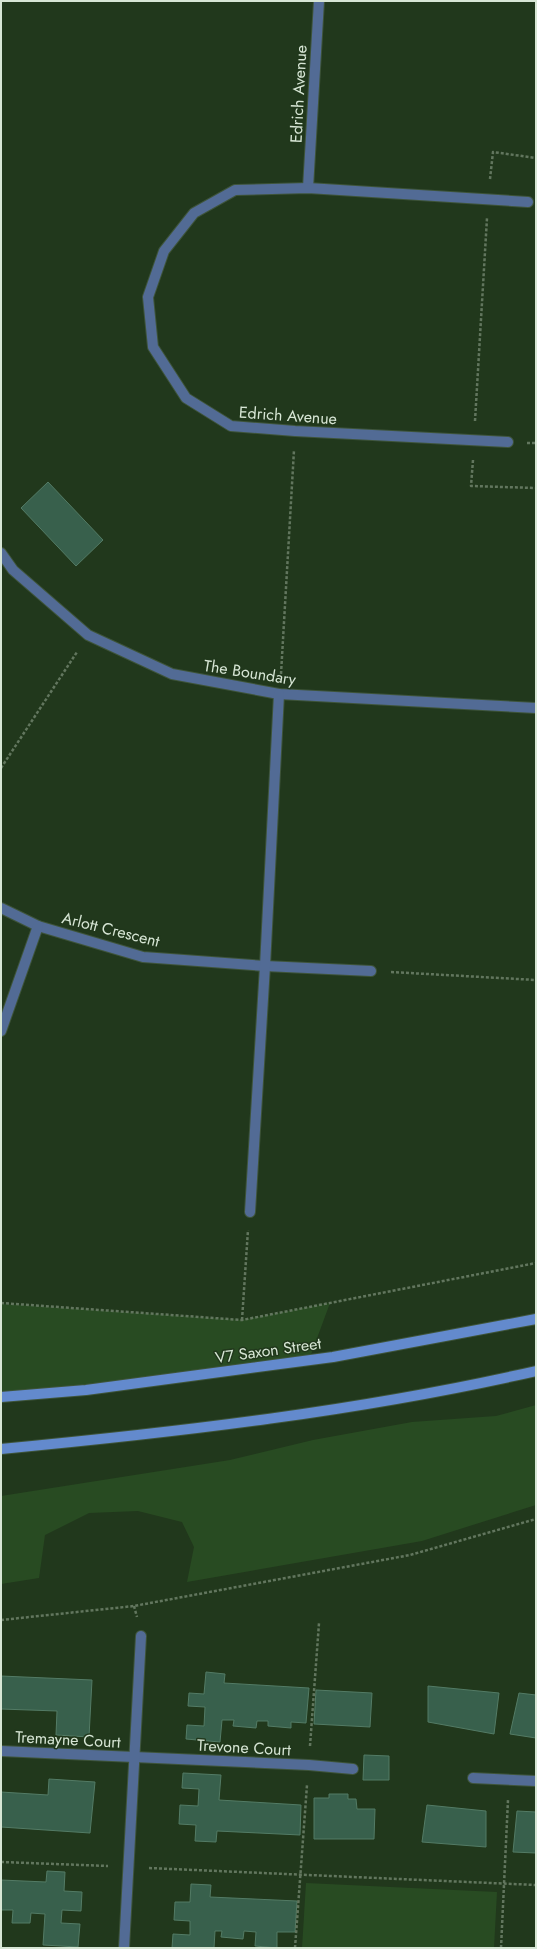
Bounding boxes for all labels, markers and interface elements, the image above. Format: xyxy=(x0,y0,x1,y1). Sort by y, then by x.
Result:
street label: Edrich Avenue xyxy=(284,44,313,144)
street label: Edrich Avenue xyxy=(238,401,338,430)
street label: The Boundary xyxy=(202,654,299,691)
street label: Arlott Crescent xyxy=(60,906,162,953)
street label: V7 Saxon Street xyxy=(214,1332,323,1369)
street label: Tremayne Court xyxy=(15,1725,121,1754)
street label: Trevone Court xyxy=(197,1734,292,1761)

